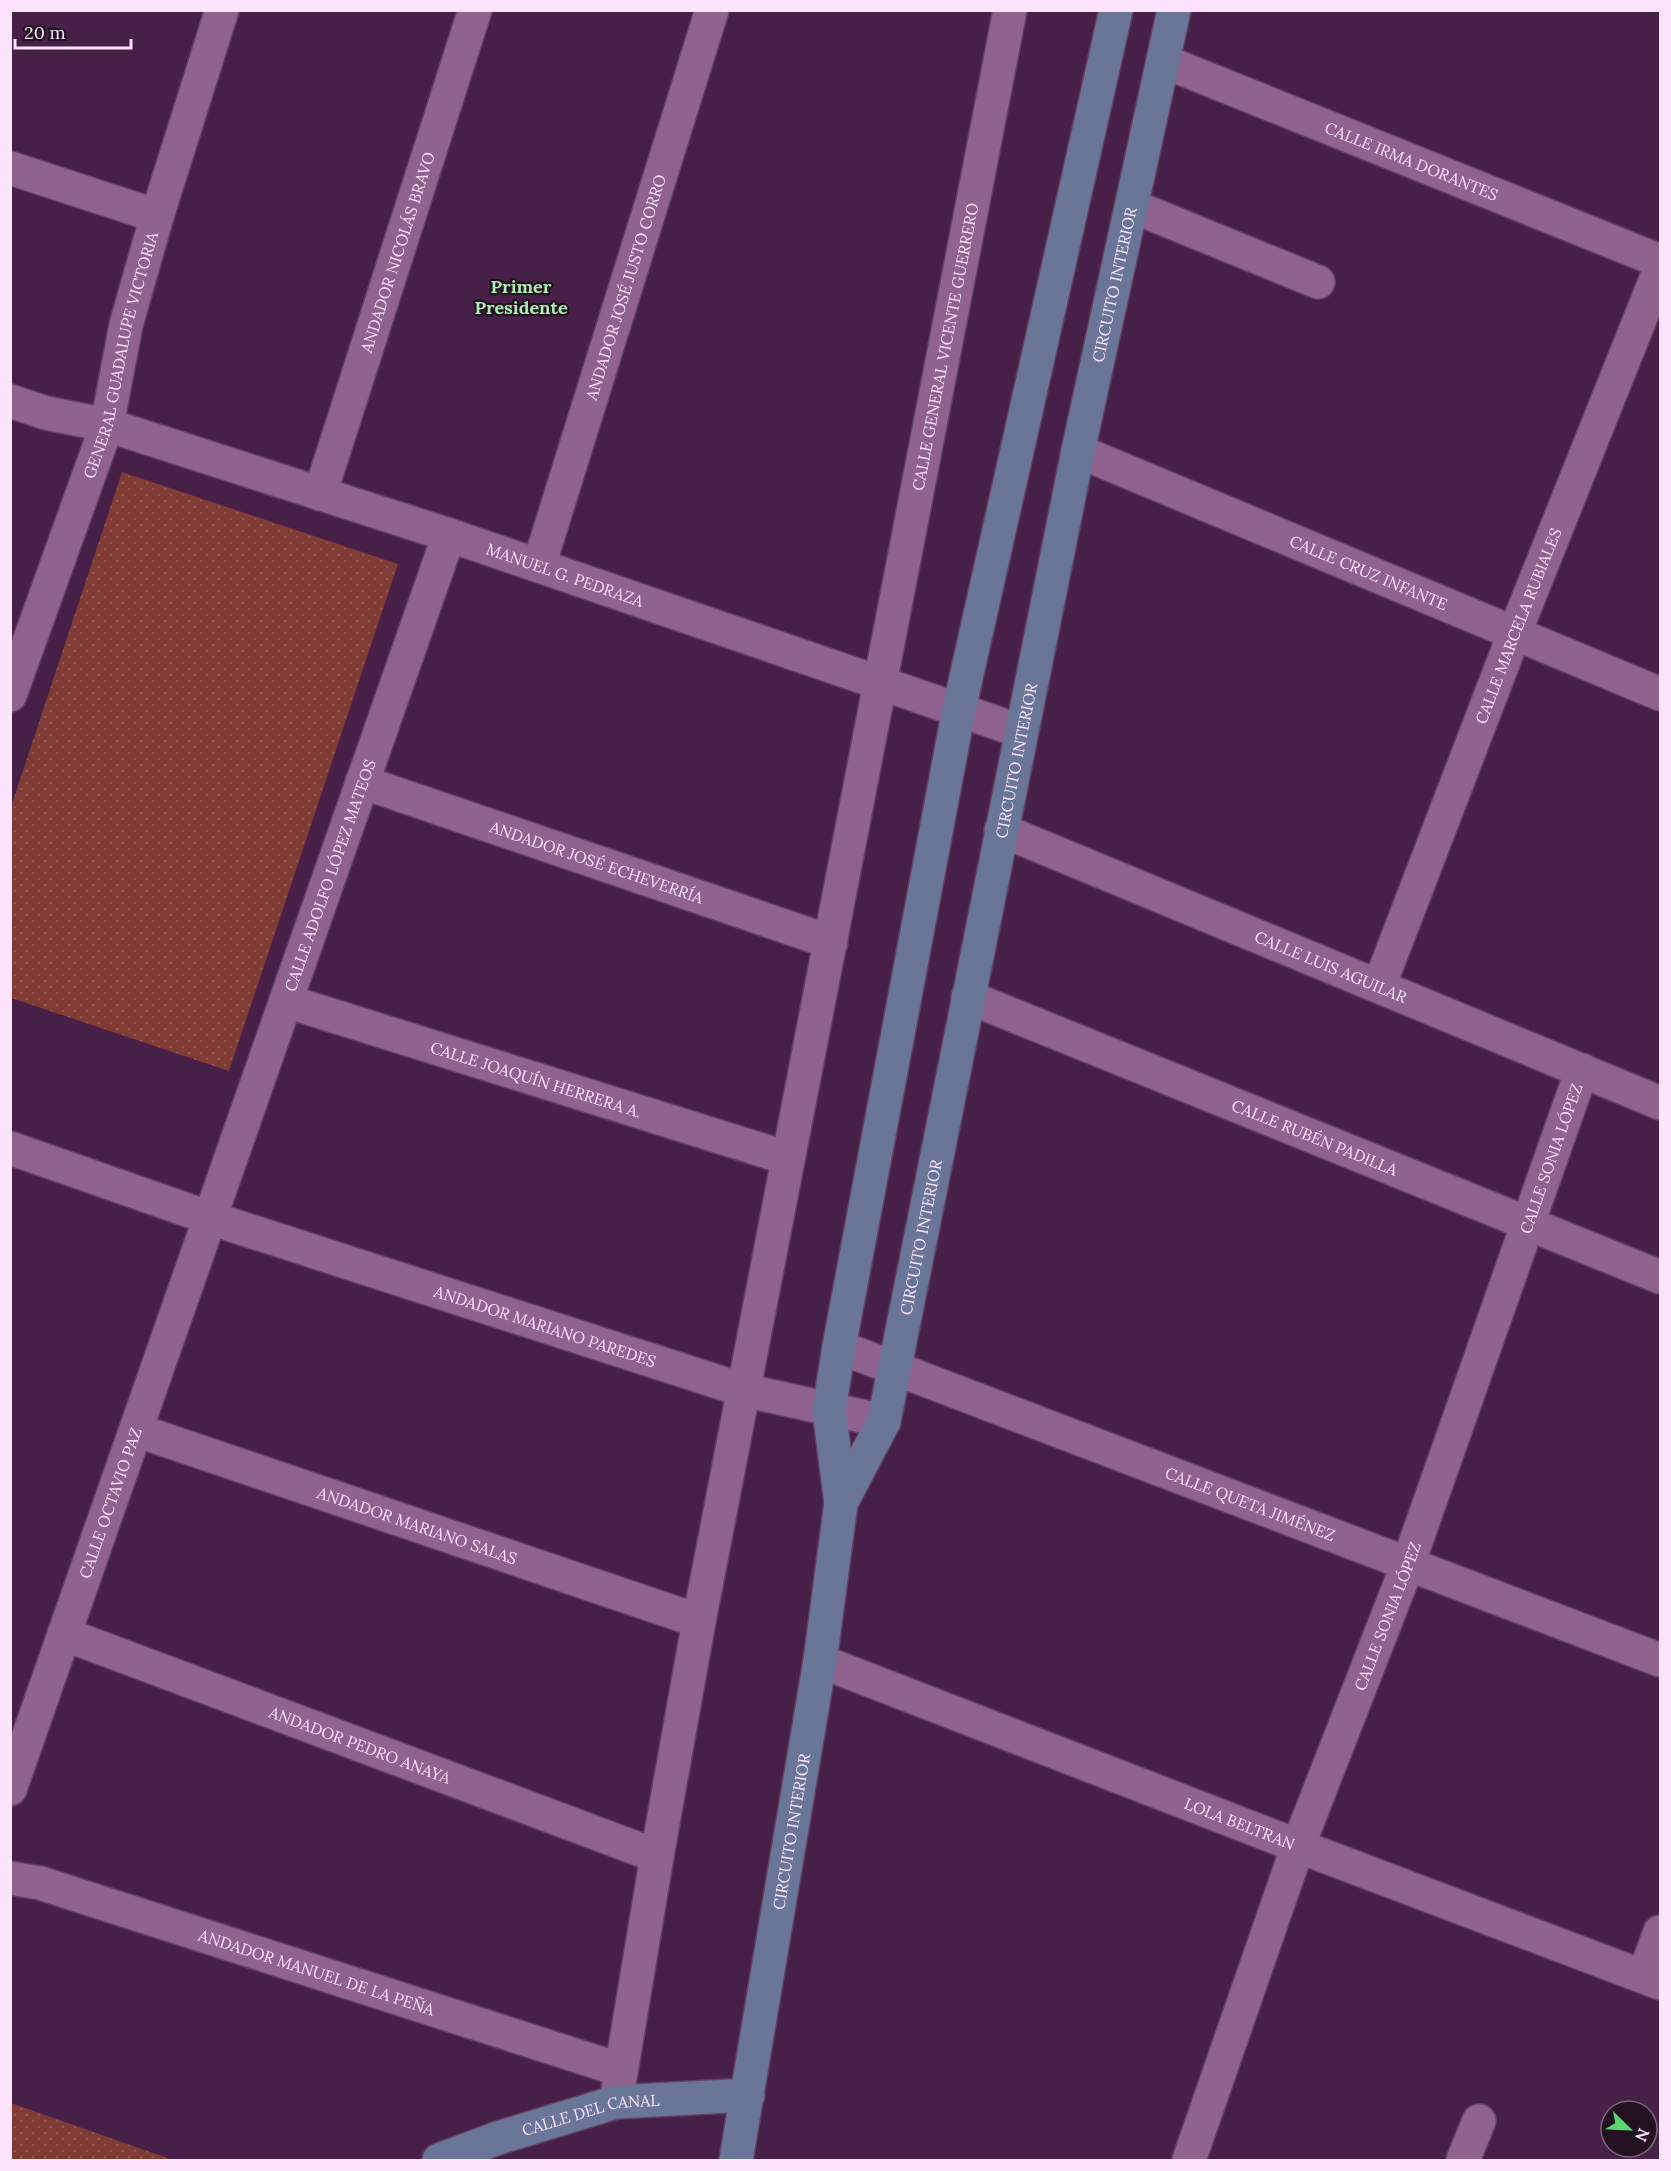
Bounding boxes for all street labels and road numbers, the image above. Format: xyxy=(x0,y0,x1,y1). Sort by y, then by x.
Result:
street label: CALLE IRMA DORANTES xyxy=(1322,117,1501,205)
street label: ANDADOR NICOLÁS BRAVO xyxy=(356,149,439,356)
street label: ANDADOR JOSÉ JUSTO CORRO xyxy=(581,172,670,403)
street label: CALLE GENERAL VICENTE GUERRERO xyxy=(907,201,983,492)
street label: CIRCUITO INTERIOR xyxy=(1088,204,1141,364)
street label: GENERAL GUADALUPE VICTORIA xyxy=(79,229,162,481)
street label: CALLE MARCELA RUBIALES xyxy=(1471,525,1566,727)
street label: CALLE CRUZ INFANTE xyxy=(1287,531,1451,614)
street label: MANUEL G. PEDRAZA xyxy=(484,539,647,611)
street label: CIRCUITO INTERIOR xyxy=(991,680,1042,840)
street label: CALLE ADOLFO LÓPEZ MATEOS xyxy=(280,757,380,994)
street label: ANDADOR JOSÉ ECHEVERRÍA xyxy=(487,816,707,908)
street label: CALLE LUIS AGUILAR xyxy=(1252,926,1411,1007)
street label: CALLE JOAQUÍN HERRERA A. xyxy=(428,1037,644,1122)
street label: CALLE SONIA LÓPEZ xyxy=(1515,1081,1587,1236)
street label: CALLE RUBÉN PADILLA xyxy=(1229,1095,1401,1180)
street label: CIRCUITO INTERIOR xyxy=(895,1157,946,1317)
street label: ANDADOR MARIANO PAREDES xyxy=(431,1281,659,1371)
street label: CALLE OCTAVIO PAZ xyxy=(74,1425,146,1581)
street label: CALLE QUETA JIMÉNEZ xyxy=(1162,1462,1338,1545)
street label: ANDADOR MARIANO SALAS xyxy=(314,1482,520,1569)
street label: CALLE SONIA LÓPEZ xyxy=(1350,1539,1425,1693)
street label: ANDADOR PEDRO ANAYA xyxy=(265,1701,454,1788)
street label: CIRCUITO INTERIOR xyxy=(768,1751,814,1911)
street label: LOLA BELTRAN xyxy=(1182,1793,1298,1854)
street label: ANDADOR MANUEL DE LA PEÑA xyxy=(195,1924,438,2020)
street label: CALLE DEL CANAL xyxy=(519,2090,660,2140)

